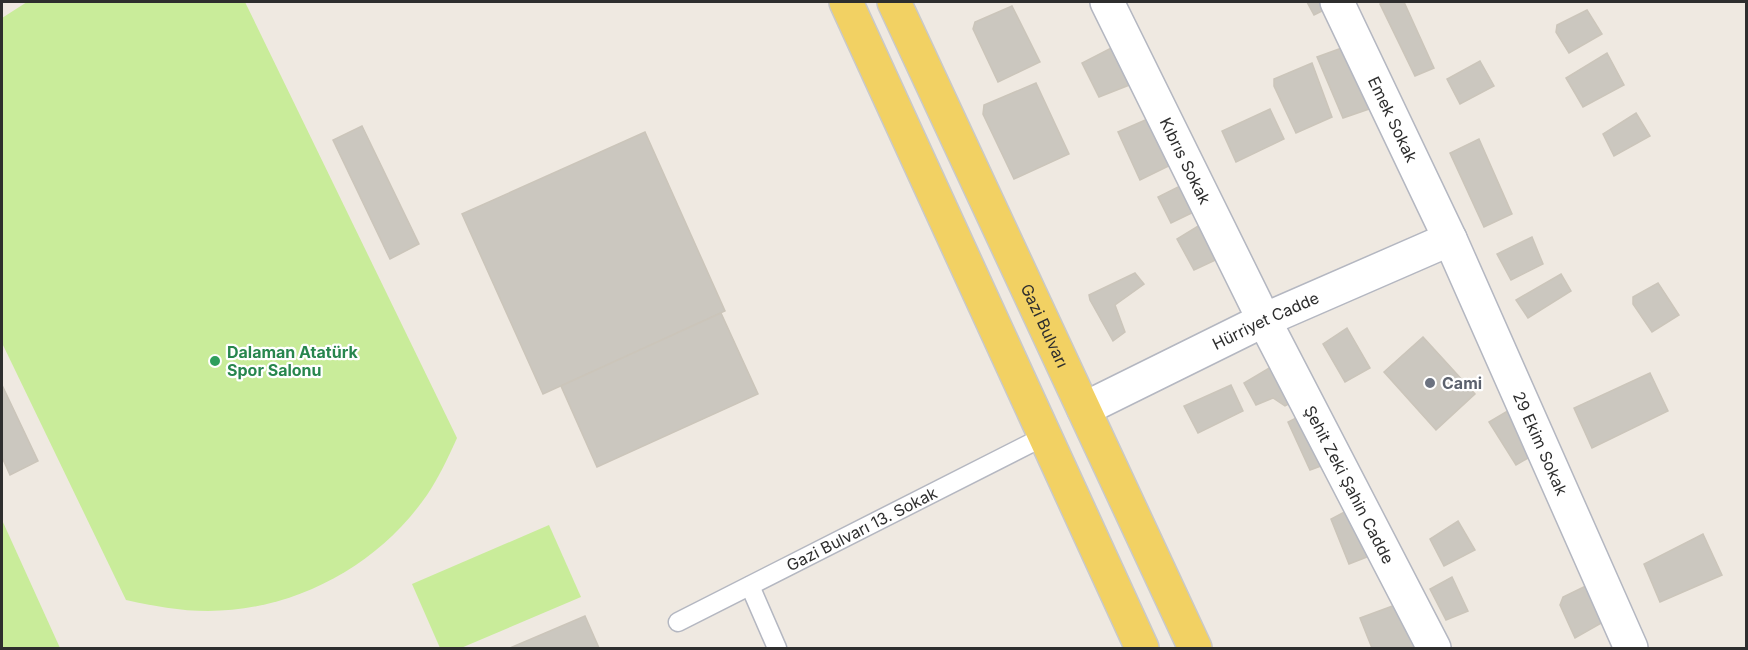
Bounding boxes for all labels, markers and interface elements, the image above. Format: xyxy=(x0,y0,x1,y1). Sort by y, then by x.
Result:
street label: Emek Sokak xyxy=(1364,73,1422,166)
street label: Kıbrıs Sokak xyxy=(1156,114,1215,208)
street label: Gazi Bulvarı xyxy=(1017,281,1073,371)
street label: Hürriyet Cadde xyxy=(1209,287,1322,354)
place label: Dalaman Atatürk Spor Salonu xyxy=(227,342,358,380)
marker: Dalaman Atatürk Spor Salonu xyxy=(208,354,222,368)
place label: Cami xyxy=(1442,373,1482,393)
marker: Cami xyxy=(1423,376,1437,390)
street label: 29 Ekim Sokak xyxy=(1509,388,1572,499)
street label: Şehit Zeki Şahin Cadde xyxy=(1300,402,1399,567)
street label: Gazi Bulvarı 13. Sokak xyxy=(783,482,941,575)

